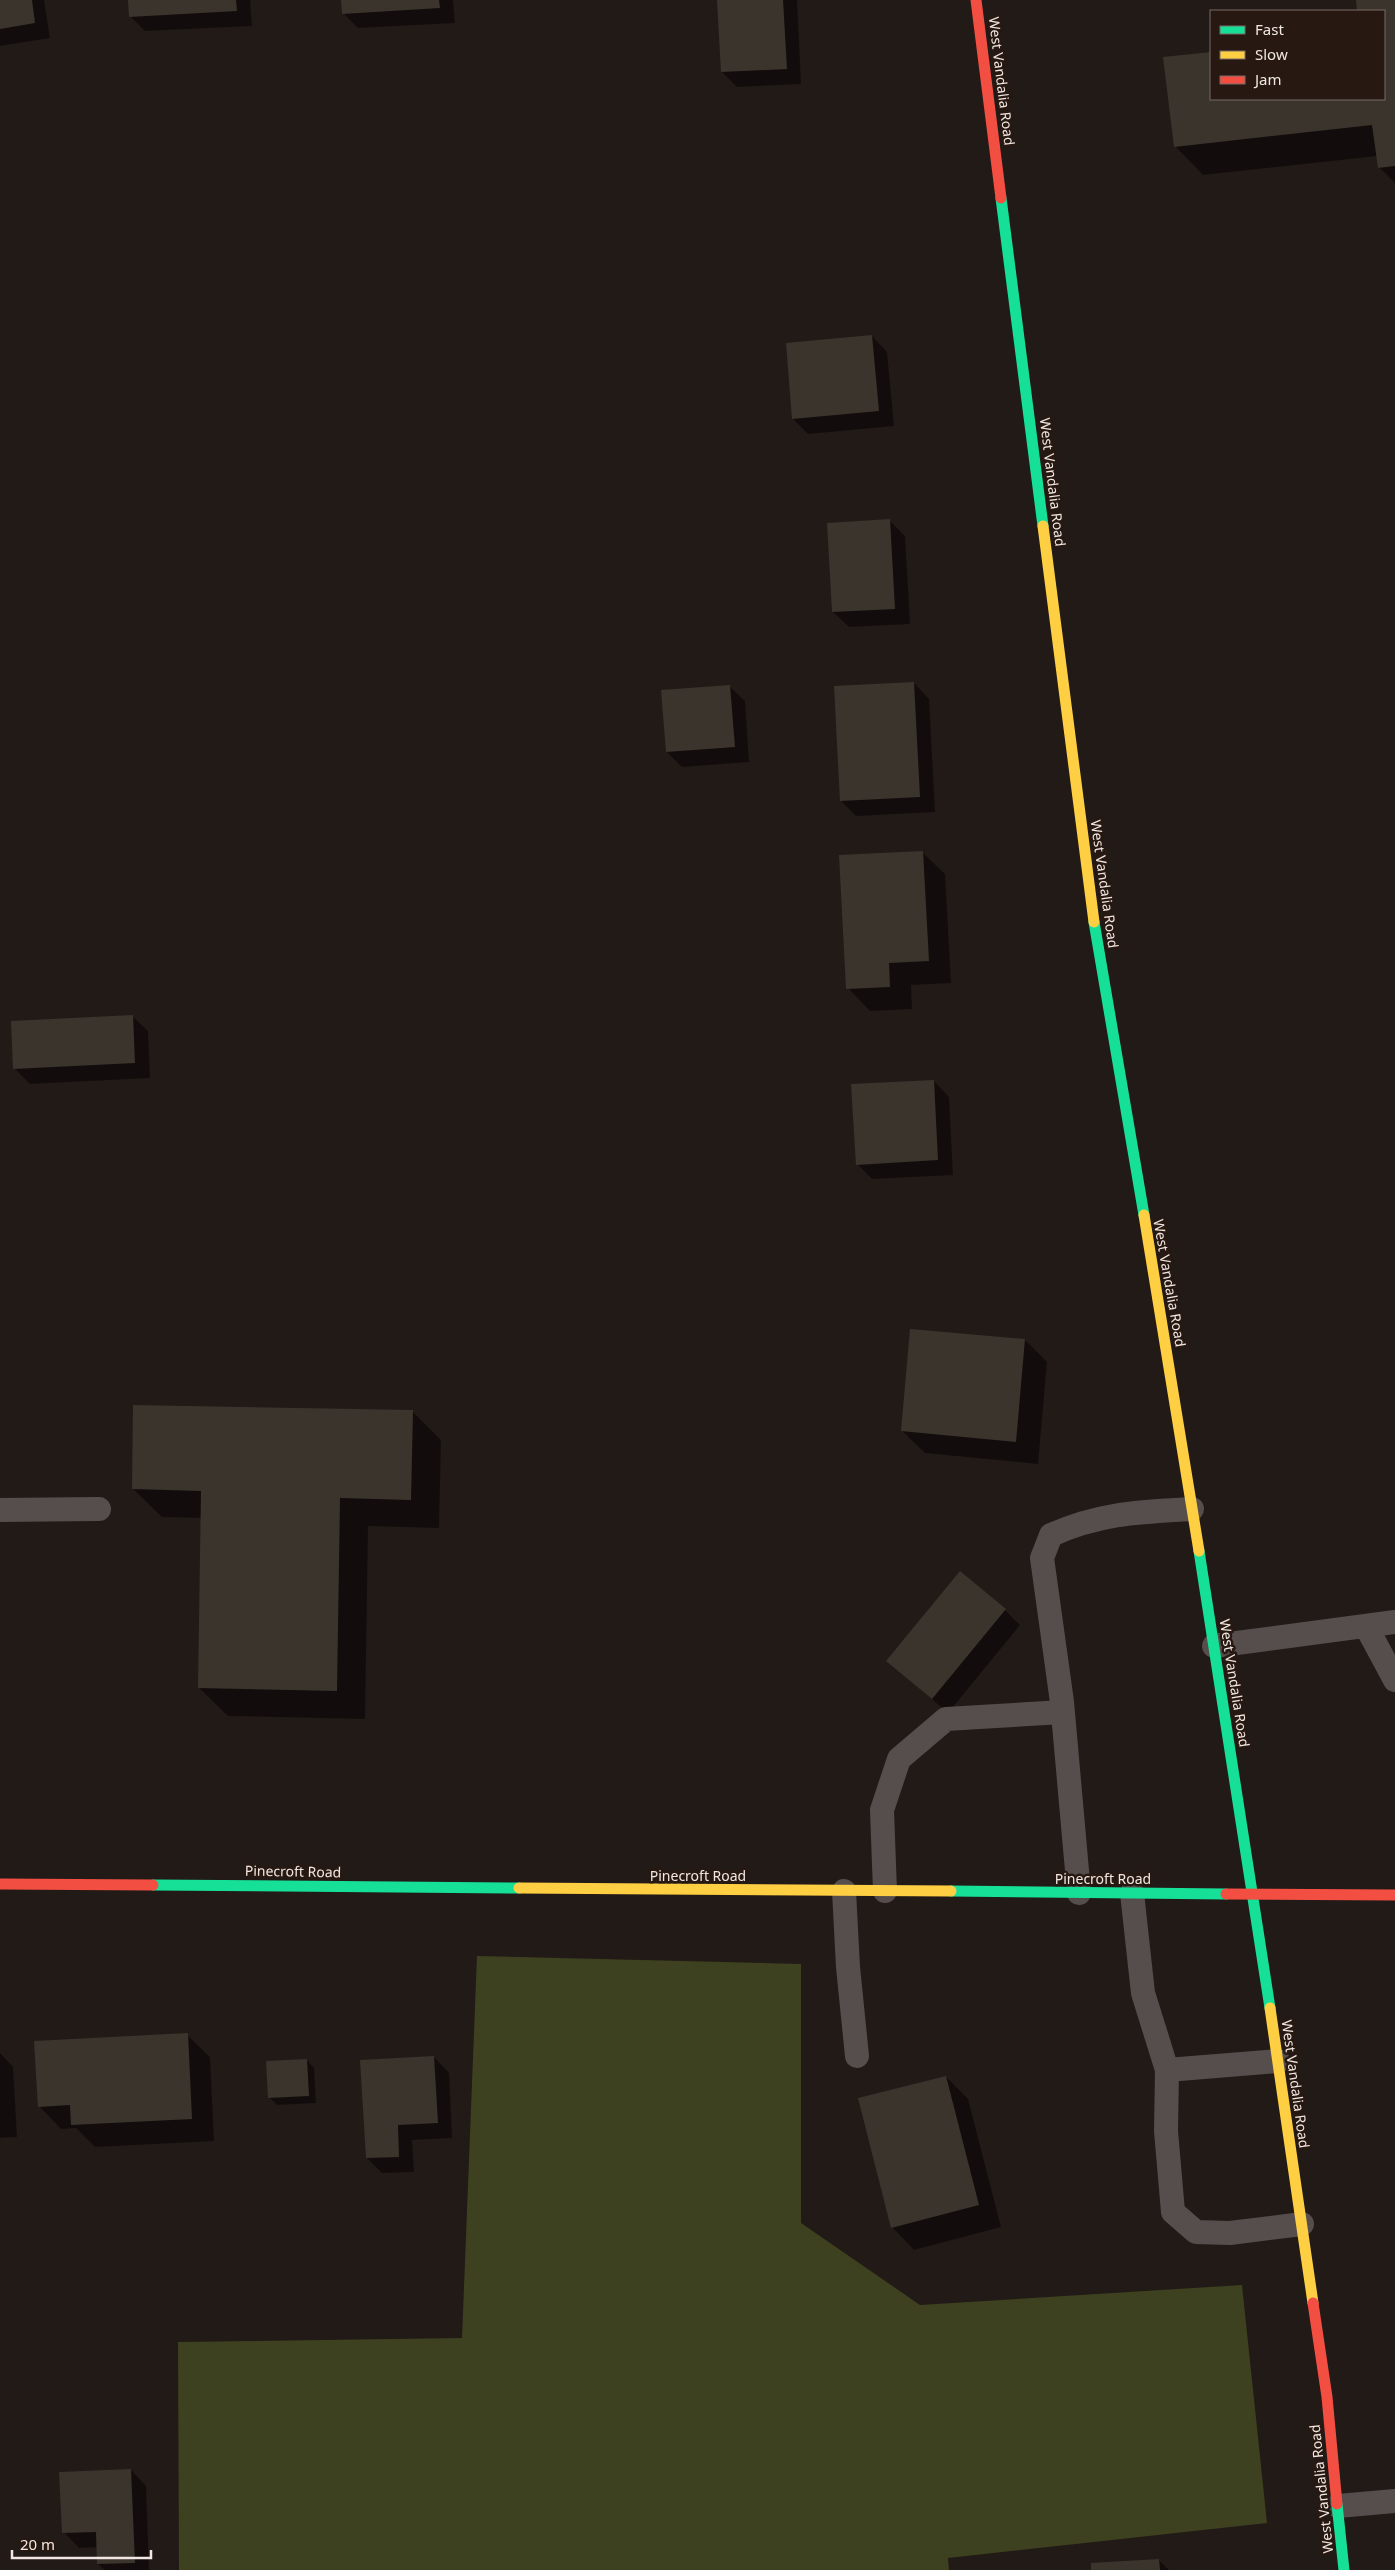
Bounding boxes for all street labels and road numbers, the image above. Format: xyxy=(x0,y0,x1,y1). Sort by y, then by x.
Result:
street label: West Vandalia Road xyxy=(985,16,1019,146)
street label: West Vandalia Road xyxy=(1036,417,1070,547)
street label: West Vandalia Road xyxy=(1087,819,1123,949)
street label: West Vandalia Road xyxy=(1149,1218,1191,1348)
street label: West Vandalia Road xyxy=(1215,1618,1255,1748)
street label: Pinecroft Road xyxy=(245,1861,341,1881)
street label: Pinecroft Road xyxy=(650,1866,746,1885)
street label: Pinecroft Road xyxy=(1055,1869,1151,1888)
street label: West Vandalia Road xyxy=(1278,2019,1314,2149)
street label: West Vandalia Road xyxy=(1305,2424,1337,2554)

